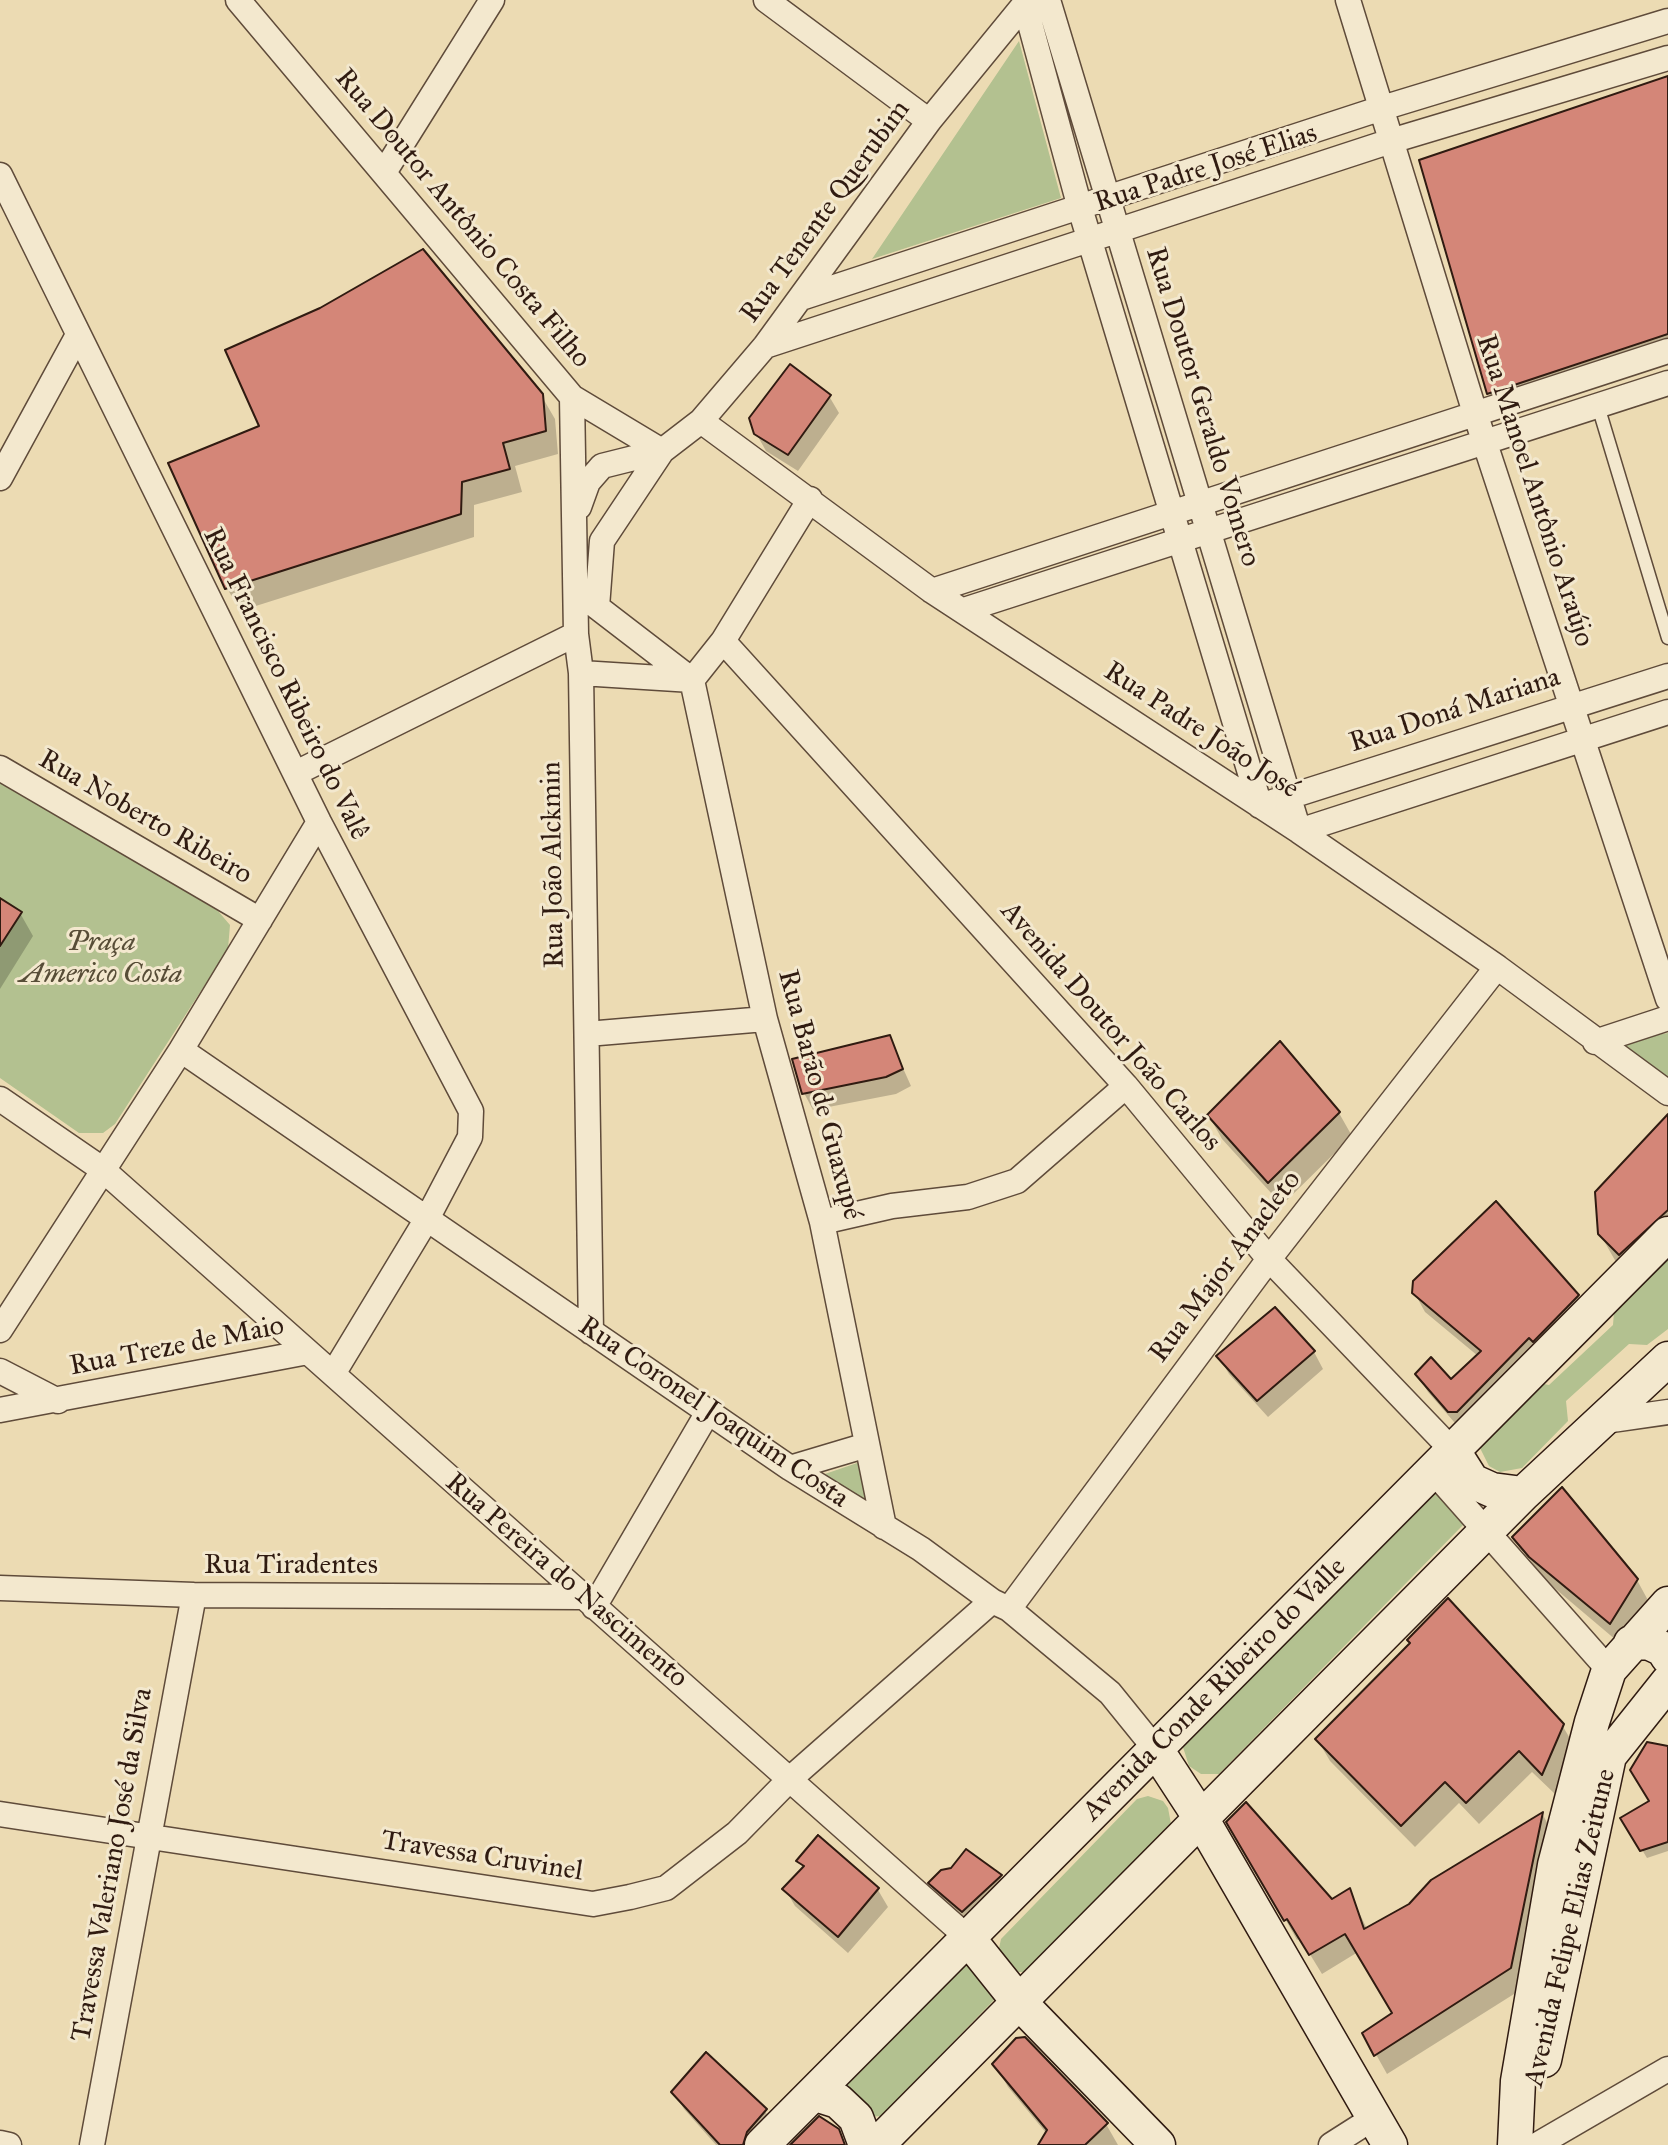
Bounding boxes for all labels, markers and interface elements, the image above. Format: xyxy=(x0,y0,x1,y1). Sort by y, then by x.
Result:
street label: Rua Doutor Antônio Costa Filho xyxy=(327,63,597,375)
street label: Rua Tenente Querubim xyxy=(734,94,918,330)
street label: Rua Padre José Elias xyxy=(1091,117,1321,221)
street label: Rua Doutor Geraldo Vomero xyxy=(1137,243,1267,571)
street label: Rua Manoel Antônio Araújo xyxy=(1468,331,1600,651)
street label: Rua Francisco Ribeiro do Valê xyxy=(195,523,375,845)
street label: Rua Padre João José xyxy=(1097,655,1305,807)
street label: Rua Doná Mariana xyxy=(1346,661,1564,761)
street label: Rua Noberto Ribeiro xyxy=(32,743,258,893)
street label: Rua João Alckmin xyxy=(535,761,573,969)
street label: Avenida Doutor João Carlos xyxy=(992,895,1228,1159)
park label: Praça Americo Costa xyxy=(20,926,182,992)
street label: Rua Barão de Guaxupé xyxy=(769,966,869,1224)
street label: Rua Major Anacleto xyxy=(1143,1164,1309,1370)
street label: Rua Treze de Maio xyxy=(67,1310,287,1384)
street label: Rua Coronel Joaquim Costa xyxy=(572,1310,854,1516)
street label: Rua Pereira do Nascimento xyxy=(438,1466,694,1696)
street label: Rua Tiradentes xyxy=(204,1549,378,1583)
street label: Avenida Conde Ribeiro do Valle xyxy=(1076,1551,1354,1829)
street label: Travessa Valeriano José da Silva xyxy=(65,1686,161,2044)
street label: Avenida Felipe Elias Zeitune xyxy=(1518,1766,1624,2090)
street label: Travessa Cruvinel xyxy=(379,1824,585,1890)

